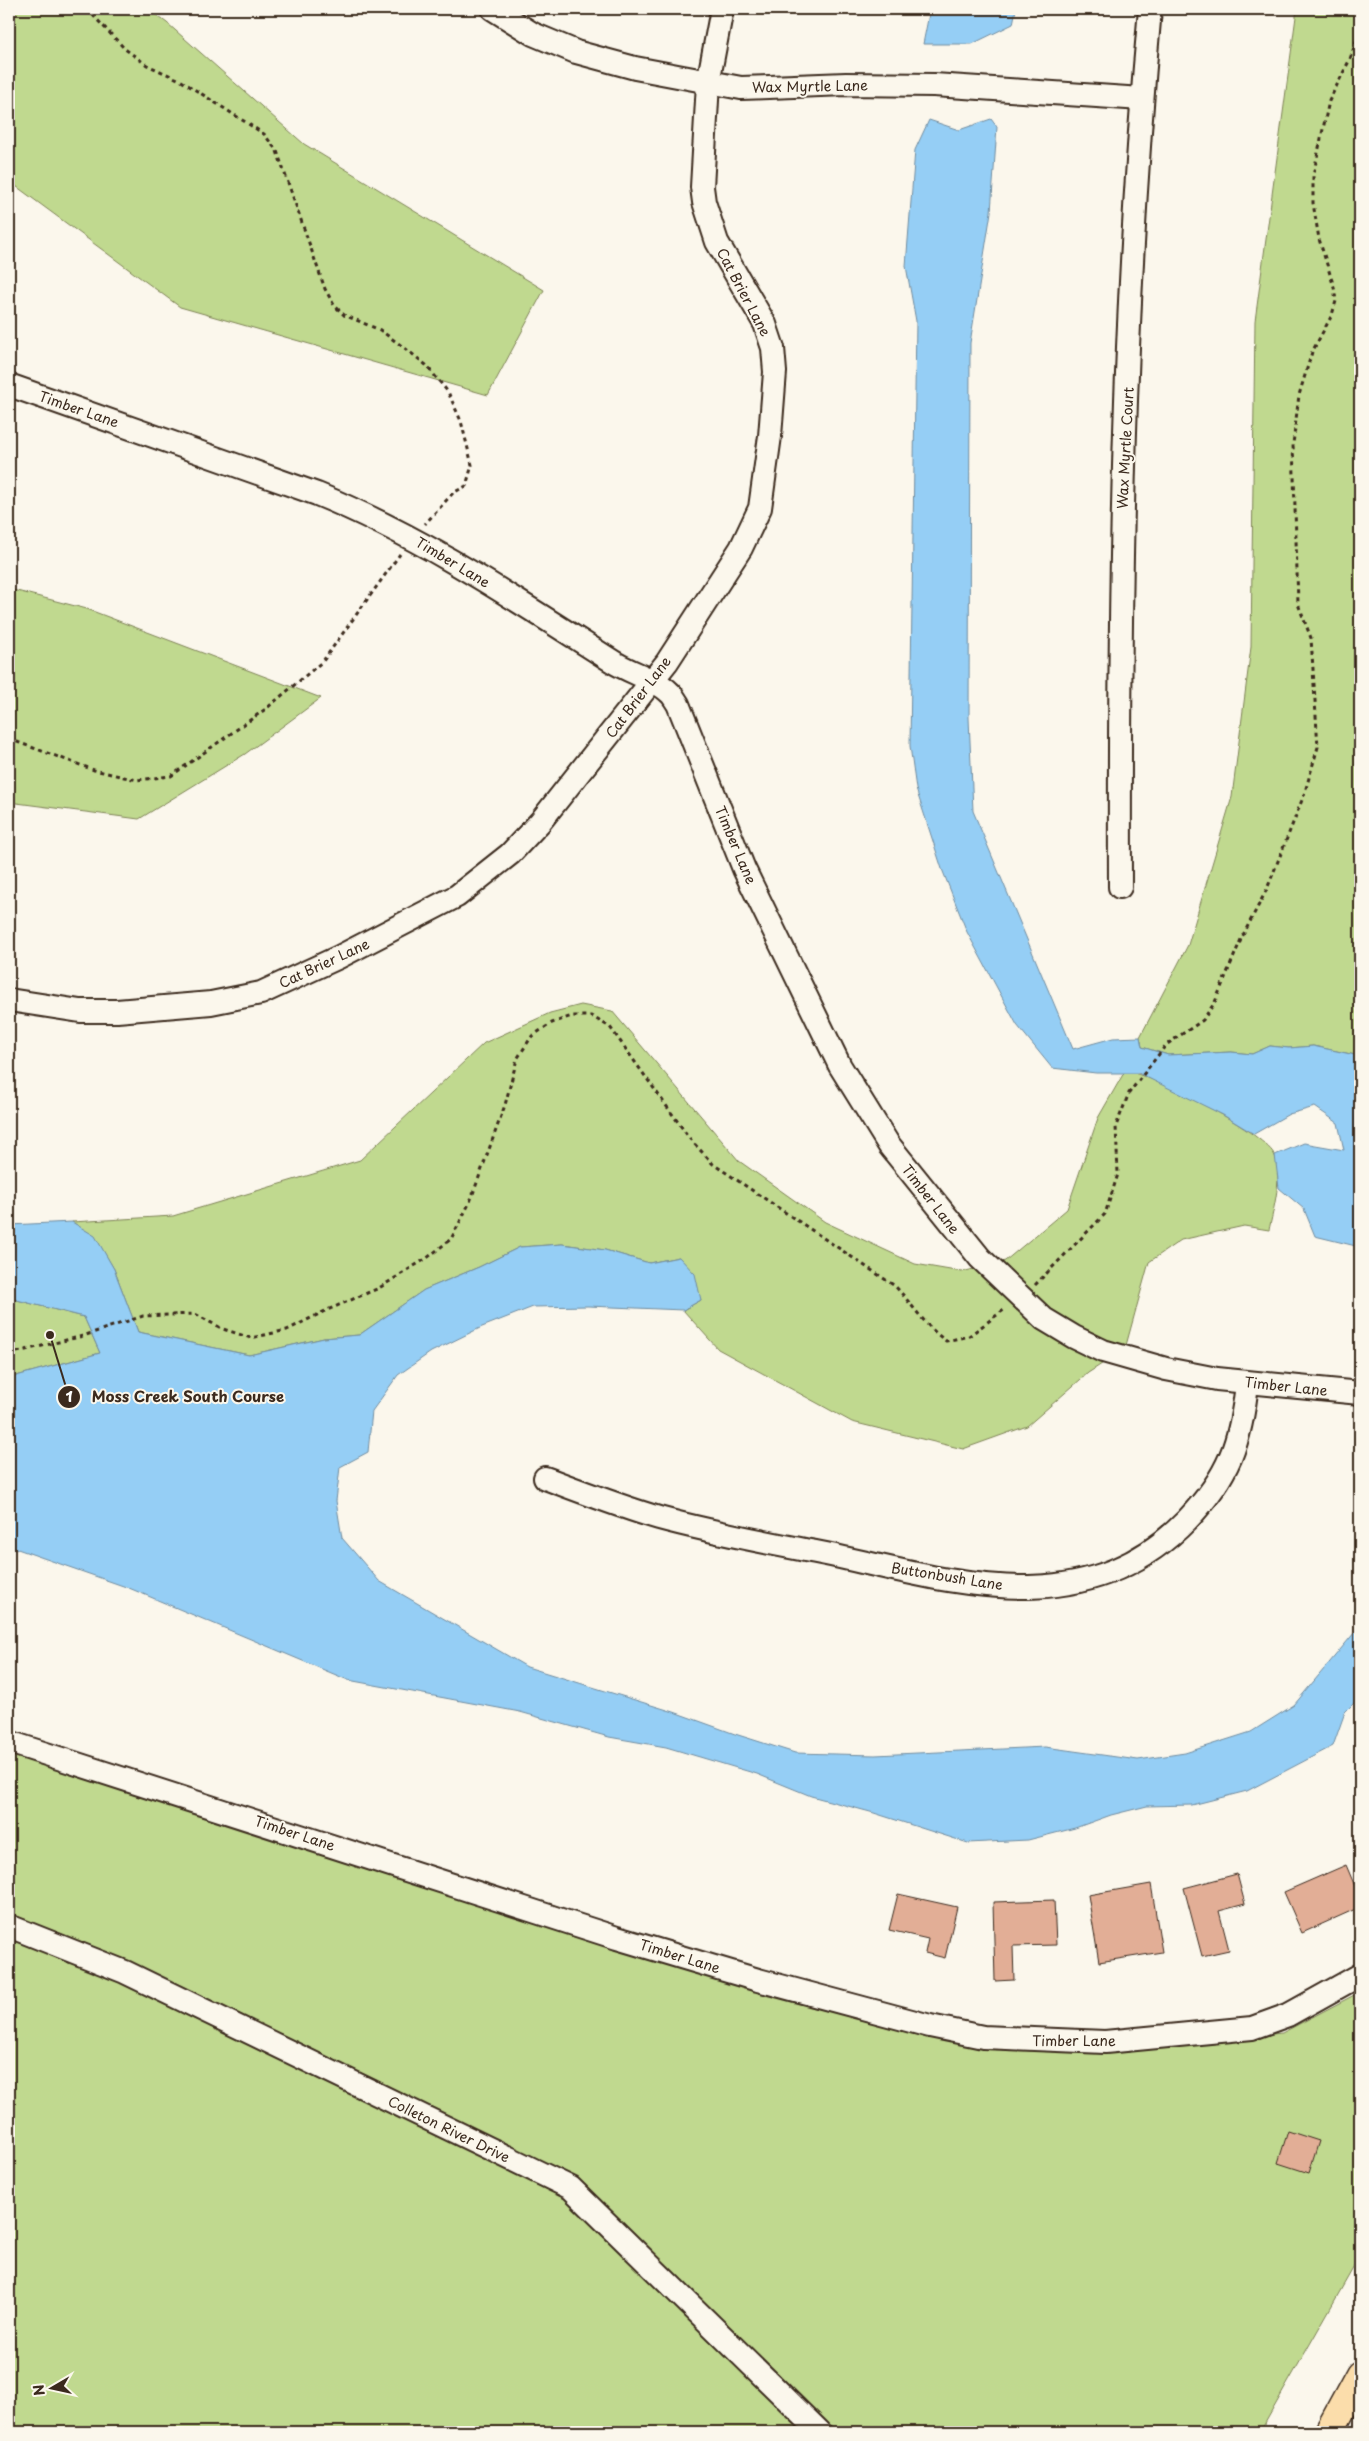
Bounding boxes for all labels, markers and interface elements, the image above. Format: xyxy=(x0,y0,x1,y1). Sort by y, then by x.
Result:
street label: Wax Myrtle Lane xyxy=(752,74,868,98)
street label: Cat Brier Lane xyxy=(712,244,776,340)
street label: Timber Lane xyxy=(36,385,122,433)
street label: Wax Myrtle Court xyxy=(1111,386,1139,509)
street label: Timber Lane xyxy=(412,531,494,593)
street label: Cat Brier Lane xyxy=(600,652,676,742)
street label: Timber Lane xyxy=(710,802,762,888)
street label: Cat Brier Lane xyxy=(275,933,373,993)
street label: Timber Lane xyxy=(897,1160,965,1238)
street label: Timber Lane xyxy=(1243,1371,1329,1401)
callout: Moss Creek South Course xyxy=(57,1382,295,1412)
text: 1 xyxy=(65,1384,73,1407)
text: Moss Creek South Course xyxy=(92,1384,284,1407)
street label: Buttonbush Lane xyxy=(890,1557,1004,1595)
street label: Timber Lane xyxy=(252,1810,338,1856)
street label: Timber Lane xyxy=(637,1934,723,1978)
street label: Timber Lane xyxy=(1032,2030,1116,2051)
street label: Colleton River Drive xyxy=(385,2090,513,2168)
north arrow xyxy=(28,2364,78,2414)
text: N xyxy=(27,2383,50,2397)

